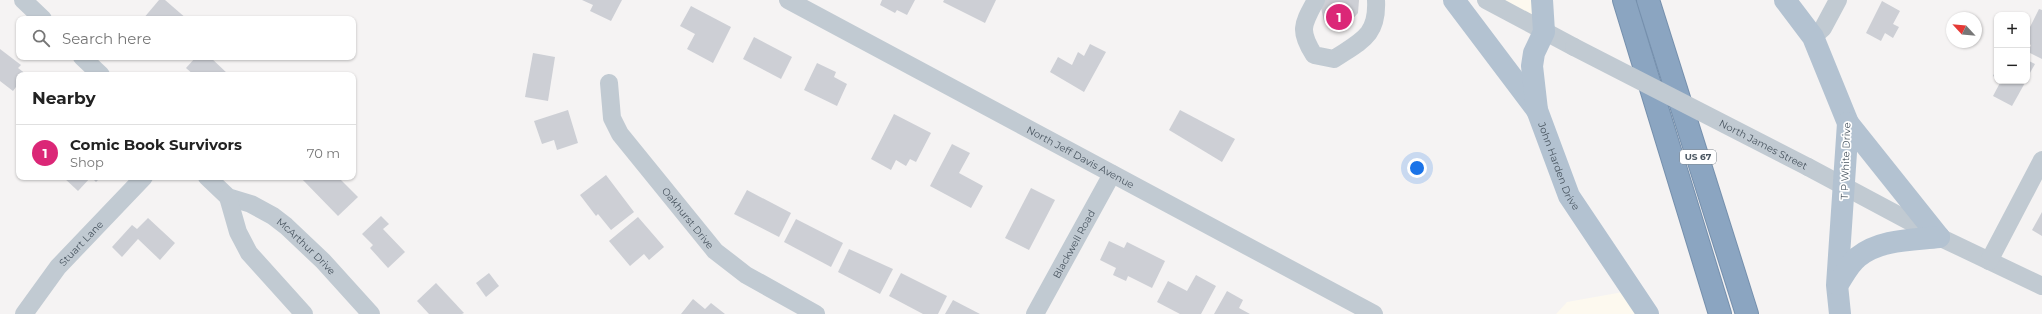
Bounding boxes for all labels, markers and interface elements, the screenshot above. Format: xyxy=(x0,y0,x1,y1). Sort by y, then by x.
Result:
pin: 1 xyxy=(1326,2,1352,32)
north arrow xyxy=(1946,12,1982,48)
map controls xyxy=(1994,12,2030,84)
button: + xyxy=(1994,12,2030,48)
search box xyxy=(16,16,356,60)
icon: search xyxy=(30,27,52,49)
text: Search here xyxy=(62,29,151,48)
button: − xyxy=(1994,48,2030,84)
text: Nearby xyxy=(32,88,96,108)
street label: North James Street xyxy=(1717,117,1810,173)
street label: John Harden Drive xyxy=(1535,119,1583,213)
street label: T P White Drive xyxy=(1838,122,1853,200)
street label: North Jeff Davis Avenue xyxy=(1024,123,1136,191)
text: Comic Book Survivors xyxy=(70,135,242,154)
text: 1 xyxy=(42,145,48,161)
text: 70 m xyxy=(307,145,340,161)
road number: US 67 xyxy=(1680,150,1716,164)
text: Shop xyxy=(70,154,104,170)
your location xyxy=(1407,158,1427,178)
street label: Oakhurst Drive xyxy=(659,185,717,252)
street label: Blackwell Road xyxy=(1050,208,1098,281)
street label: McArthur Drive xyxy=(274,215,338,278)
street label: Stuart Lane xyxy=(56,218,106,269)

